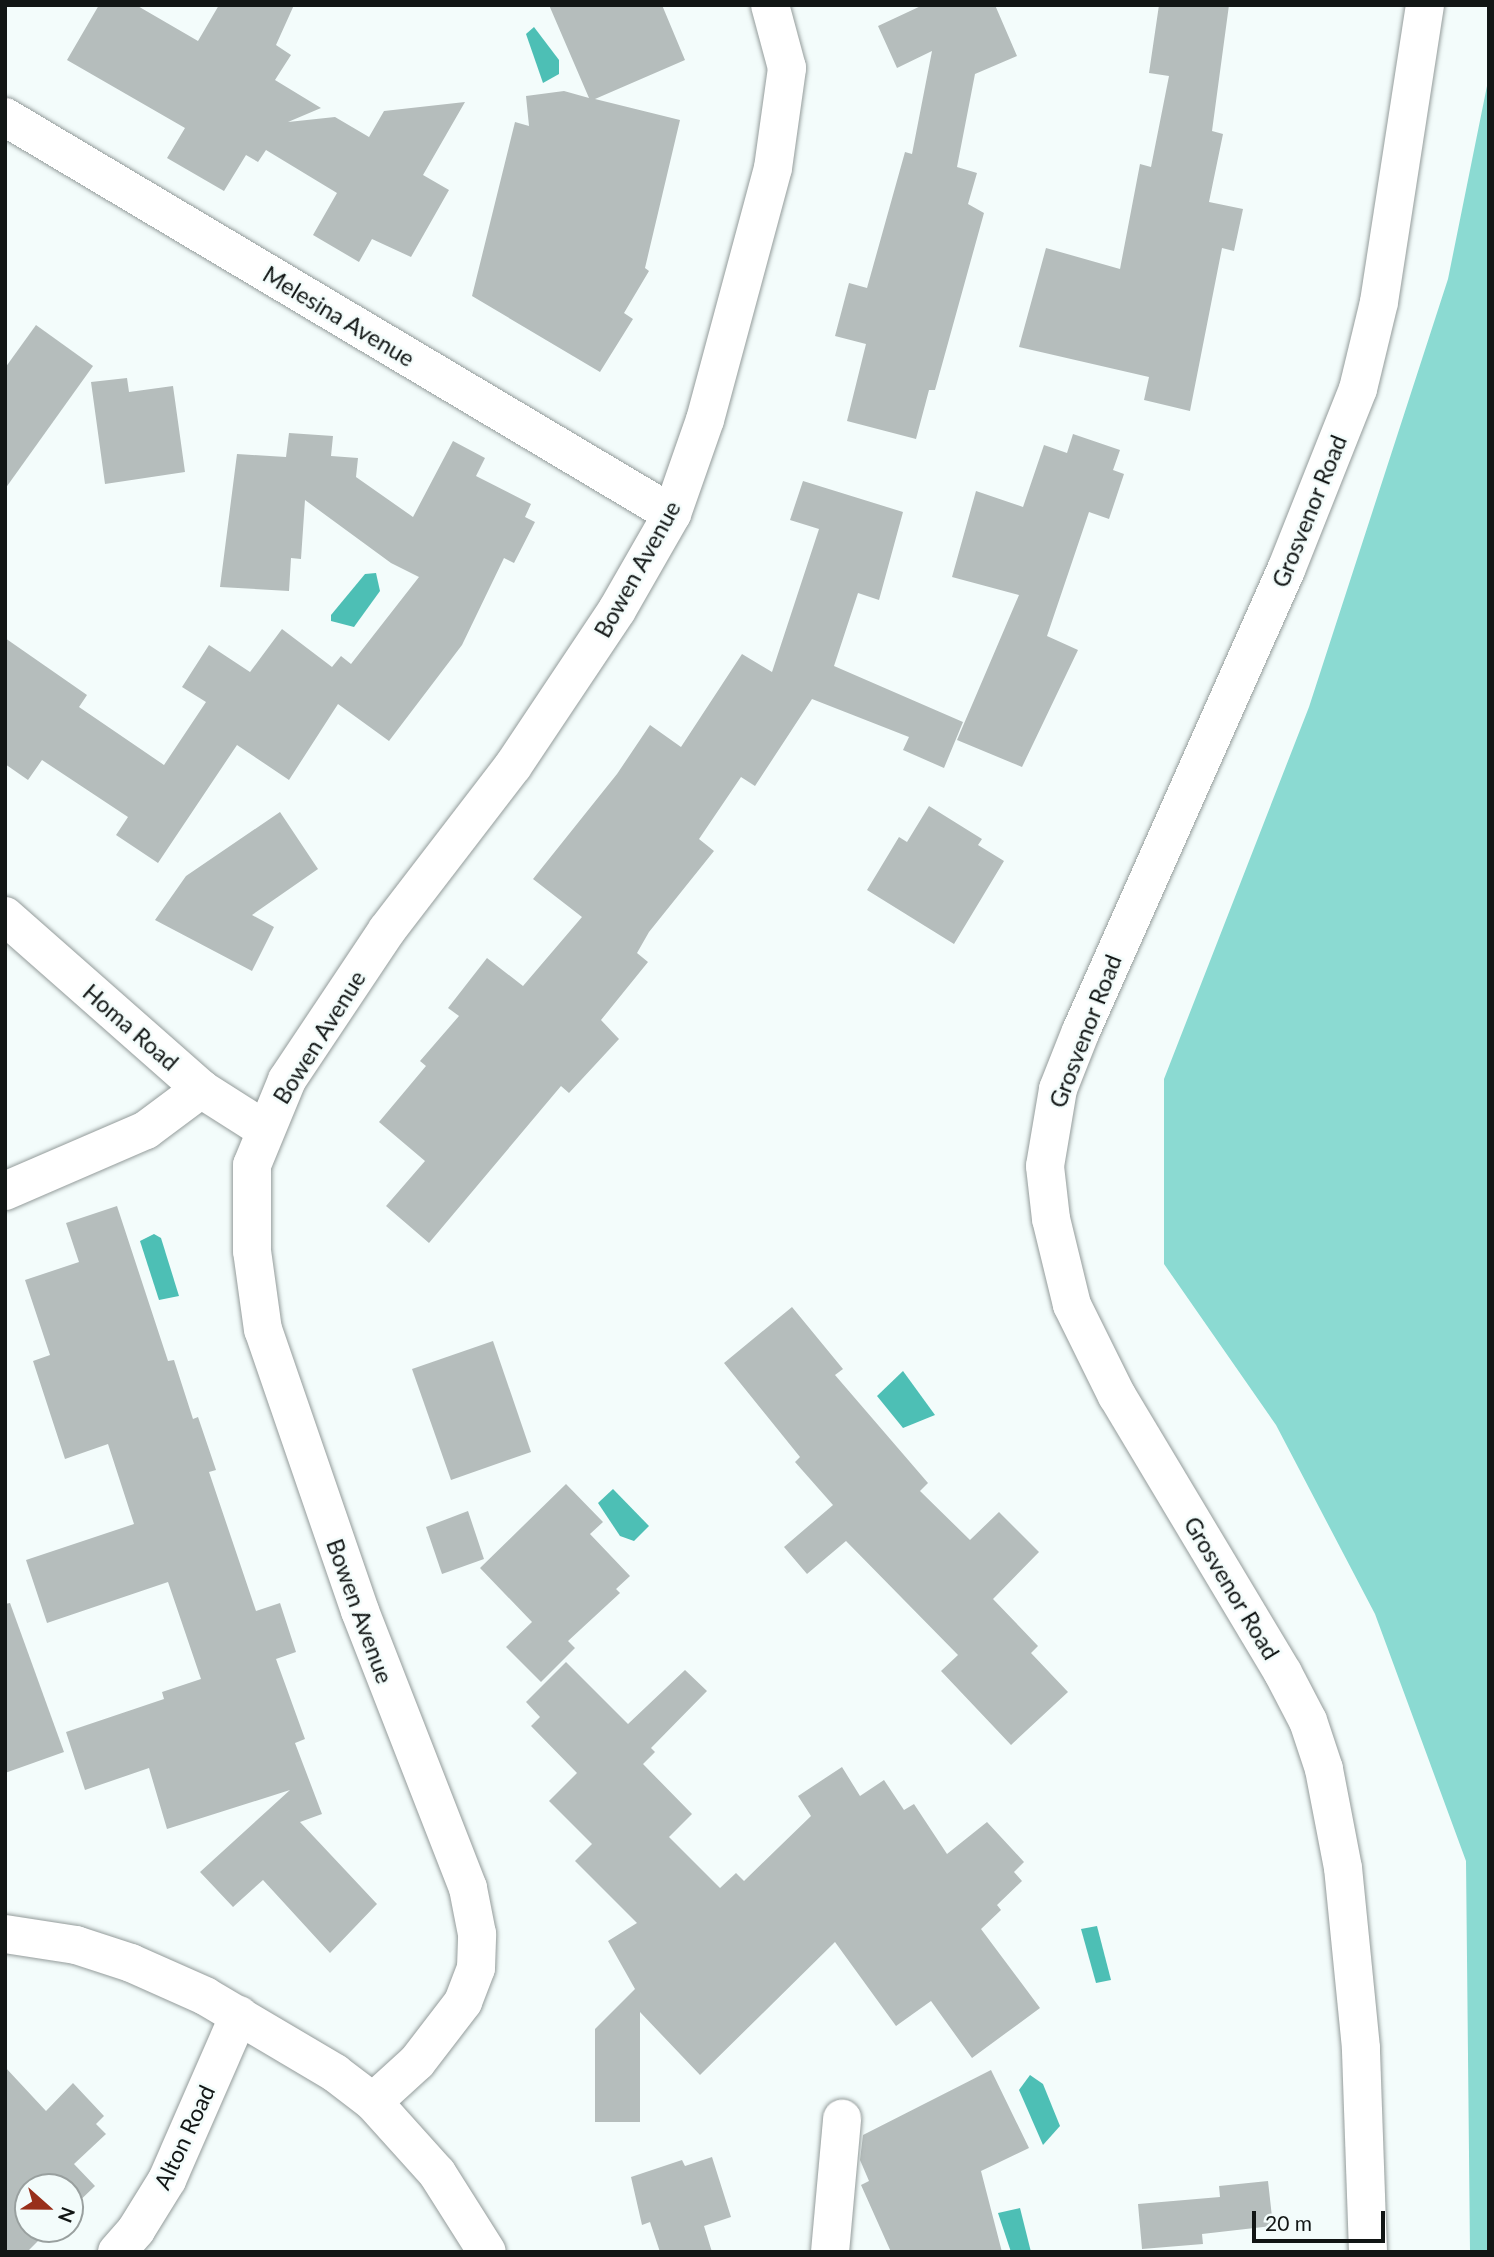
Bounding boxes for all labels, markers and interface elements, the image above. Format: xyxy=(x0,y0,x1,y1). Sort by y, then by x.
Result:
street label: Melesina Avenue xyxy=(258,260,420,372)
street label: Grosvenor Road xyxy=(1266,431,1352,591)
street label: Bowen Avenue xyxy=(588,496,686,642)
street label: Grosvenor Road xyxy=(1043,950,1127,1112)
street label: Bowen Avenue xyxy=(267,965,371,1109)
street label: Homa Road xyxy=(78,978,184,1076)
street label: Grosvenor Road xyxy=(1178,1511,1286,1665)
street label: Bowen Avenue xyxy=(321,1535,399,1687)
street label: Alton Road xyxy=(148,2080,220,2194)
north arrow xyxy=(14,2173,84,2243)
scale bar xyxy=(1256,2198,1389,2242)
text: N xyxy=(54,2204,81,2226)
text: 20 m xyxy=(1265,2210,1312,2235)

